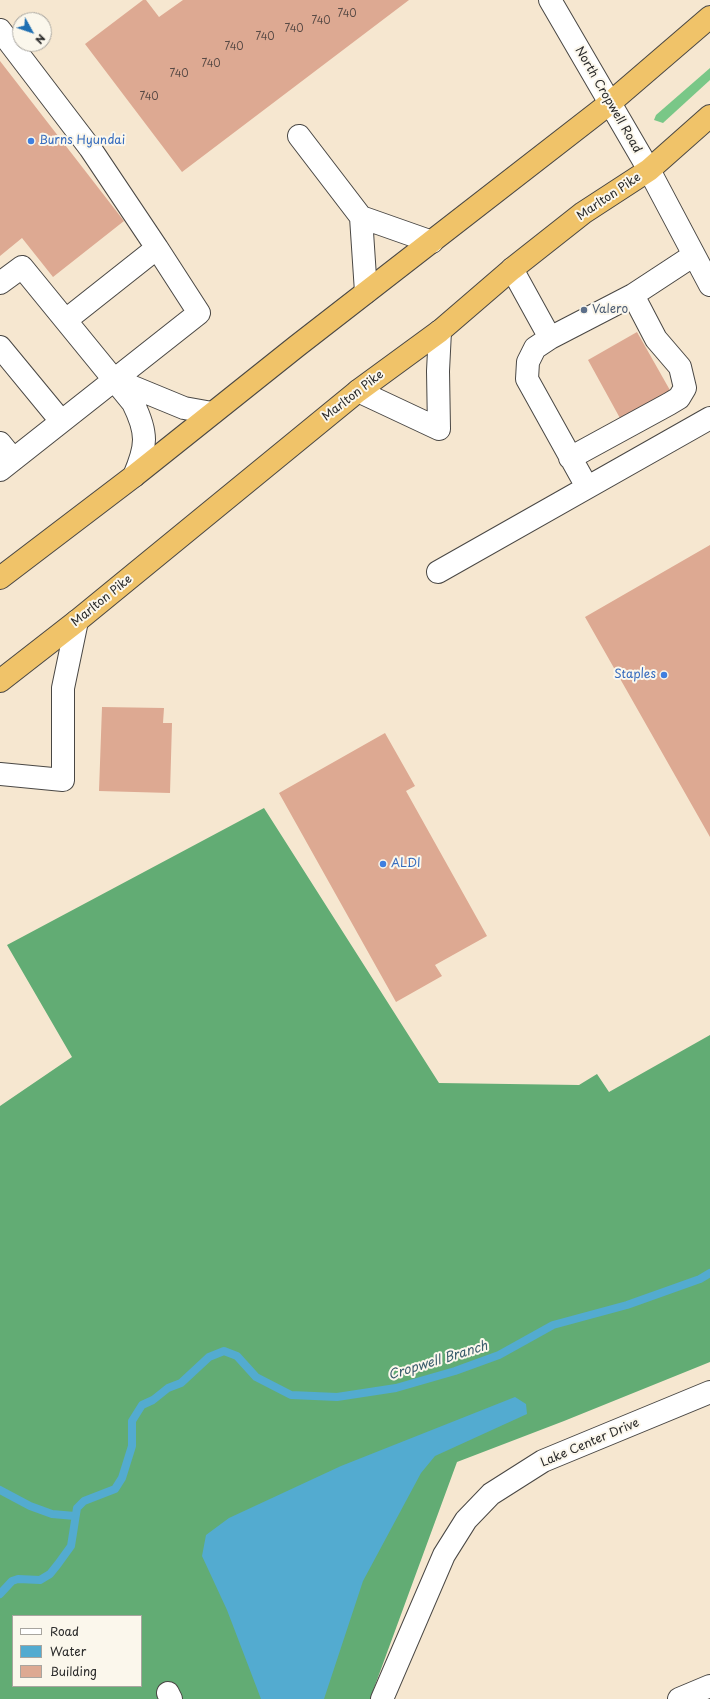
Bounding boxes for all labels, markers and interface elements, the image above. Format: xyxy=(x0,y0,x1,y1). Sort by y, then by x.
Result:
house number: 740 xyxy=(337,8,357,20)
north arrow xyxy=(12,12,52,52)
house number: 740 xyxy=(311,15,331,27)
house number: 740 xyxy=(284,23,304,35)
text: N xyxy=(31,31,50,48)
house number: 740 xyxy=(255,31,275,43)
house number: 740 xyxy=(224,41,244,53)
street label: North Cropwell Road xyxy=(572,44,644,156)
house number: 740 xyxy=(201,58,221,70)
house number: 740 xyxy=(169,68,189,80)
house number: 740 xyxy=(139,91,159,103)
place label: Burns Hyundai xyxy=(39,134,125,148)
marker: Burns Hyundai xyxy=(26,136,36,146)
street label: Marlton Pike xyxy=(574,170,644,224)
place label: Valero xyxy=(592,303,628,317)
marker: Valero xyxy=(579,305,589,315)
street label: Marlton Pike xyxy=(319,368,387,424)
street label: Marlton Pike xyxy=(69,572,135,630)
place label: Staples xyxy=(614,668,656,682)
marker: Staples xyxy=(659,670,669,680)
place label: ALDI xyxy=(391,857,421,871)
marker: ALDI xyxy=(378,859,388,869)
water label: Cropwell Branch xyxy=(387,1338,489,1384)
street label: Lake Center Drive xyxy=(539,1416,641,1470)
legend xyxy=(12,1615,142,1687)
text: Road xyxy=(50,1622,79,1640)
text: Water xyxy=(50,1642,86,1660)
text: Building xyxy=(50,1662,97,1680)

